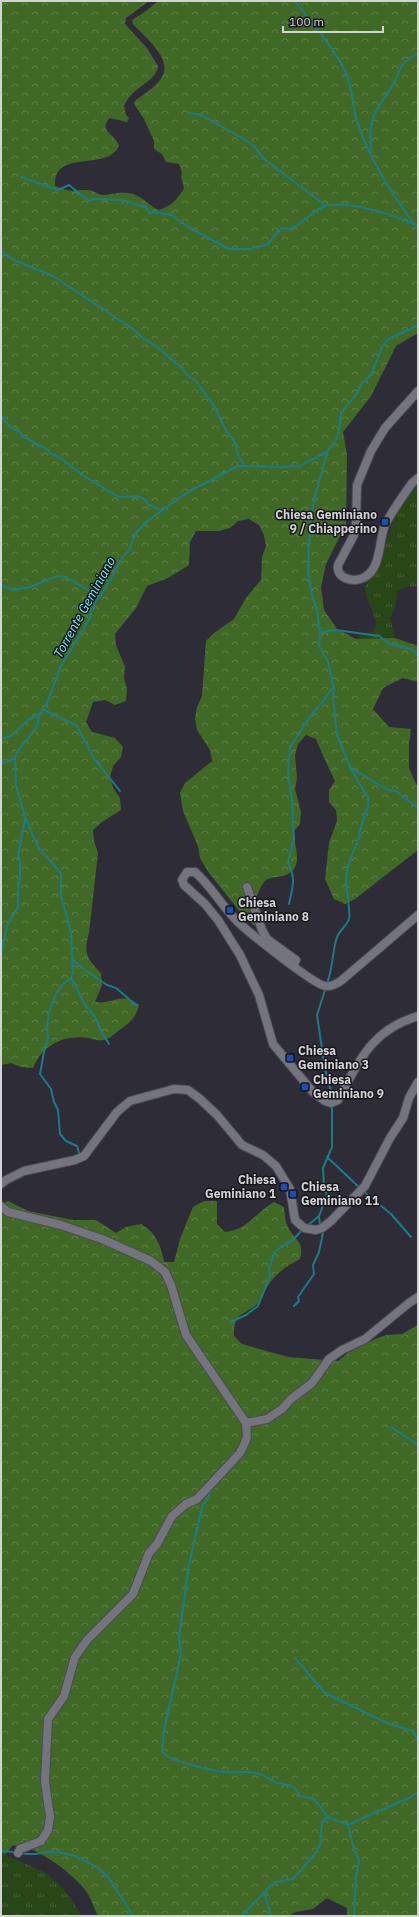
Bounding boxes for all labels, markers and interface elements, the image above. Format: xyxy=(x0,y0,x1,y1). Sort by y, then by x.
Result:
scale bar xyxy=(283,8,383,34)
text: 100 m xyxy=(289,14,324,29)
place label: Chiesa Geminiano 9 / Chiapperino xyxy=(275,507,377,536)
marker: Chiesa Geminiano 9 / Chiapperino xyxy=(380,517,390,527)
water label: Torrente Geminiano xyxy=(50,554,119,661)
place label: Chiesa Geminiano 8 xyxy=(238,895,309,924)
marker: Chiesa Geminiano 8 xyxy=(225,905,235,915)
place label: Chiesa Geminiano 3 xyxy=(298,1043,369,1072)
marker: Chiesa Geminiano 3 xyxy=(285,1053,295,1063)
place label: Chiesa Geminiano 9 xyxy=(313,1072,384,1101)
marker: Chiesa Geminiano 9 xyxy=(300,1082,310,1092)
place label: Chiesa Geminiano 1 xyxy=(205,1172,276,1201)
place label: Chiesa Geminiano 11 xyxy=(301,1179,379,1208)
marker: Chiesa Geminiano 1 xyxy=(279,1182,289,1192)
marker: Chiesa Geminiano 11 xyxy=(288,1189,298,1199)

